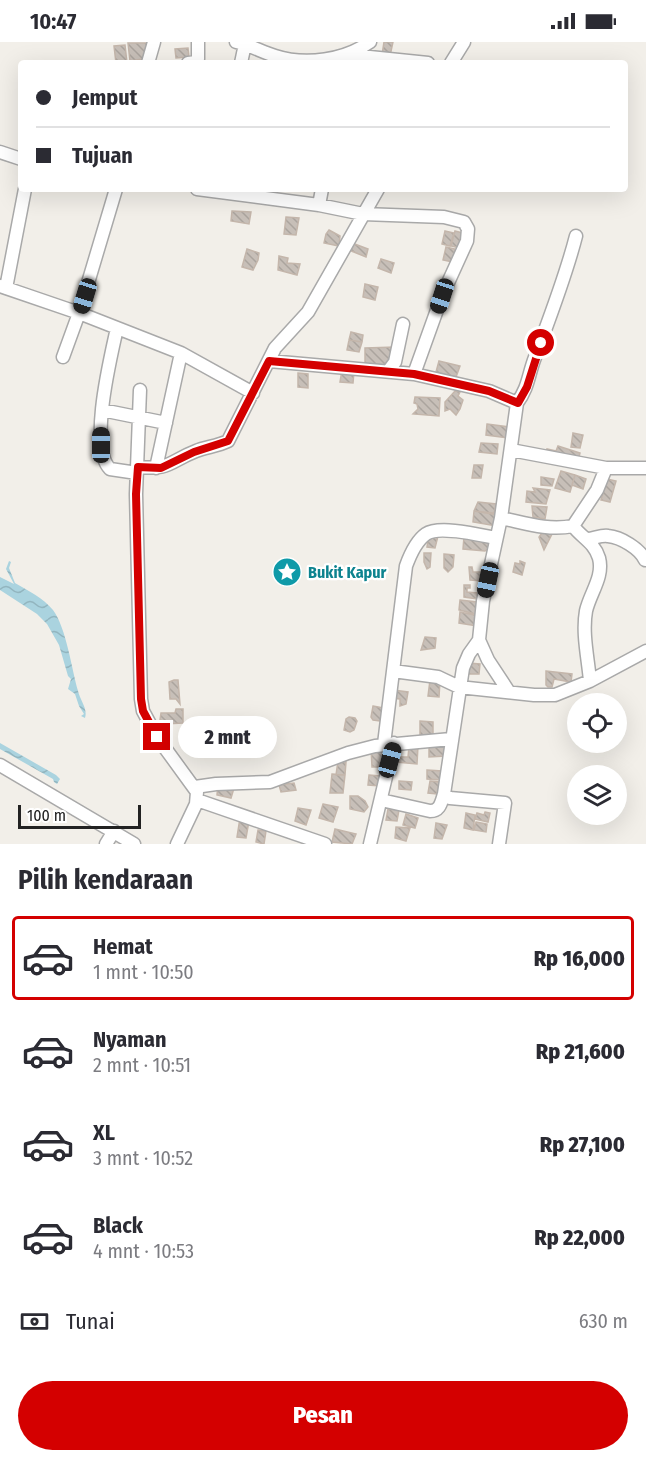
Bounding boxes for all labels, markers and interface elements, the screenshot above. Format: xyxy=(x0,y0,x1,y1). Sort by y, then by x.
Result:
text: 10:47 xyxy=(30,8,76,35)
text: Jemput xyxy=(72,84,137,111)
text: Tujuan xyxy=(72,142,133,169)
car xyxy=(71,276,99,316)
car xyxy=(428,276,456,316)
route start xyxy=(527,329,554,356)
car xyxy=(92,427,110,463)
place icon: Bukit Kapur xyxy=(271,556,303,588)
car xyxy=(475,561,501,599)
place label: Bukit Kapur xyxy=(308,563,387,582)
map controls xyxy=(567,693,627,825)
button: locate xyxy=(567,693,627,753)
callout: 2 mnt xyxy=(178,716,277,758)
route end xyxy=(143,723,170,750)
text: 2 mnt xyxy=(204,725,251,749)
car xyxy=(377,740,403,780)
button: layers xyxy=(567,765,627,825)
scale bar xyxy=(18,802,141,830)
text: 100 m xyxy=(27,806,66,825)
text: Pilih kendaraan xyxy=(18,864,193,896)
icon: car xyxy=(21,931,75,985)
text: Hemat xyxy=(93,933,153,960)
text: Rp 16,000 xyxy=(534,945,625,972)
text: 1 mnt · 10:50 xyxy=(93,960,194,984)
icon: car xyxy=(21,1024,75,1078)
text: Nyaman xyxy=(93,1026,166,1053)
text: Rp 21,600 xyxy=(536,1038,625,1065)
text: 2 mnt · 10:51 xyxy=(93,1053,191,1077)
icon: car xyxy=(21,1117,75,1171)
text: XL xyxy=(93,1119,115,1146)
text: Rp 27,100 xyxy=(540,1131,625,1158)
text: 3 mnt · 10:52 xyxy=(93,1146,193,1170)
icon: car xyxy=(21,1210,75,1264)
text: Black xyxy=(93,1212,143,1239)
text: Rp 22,000 xyxy=(534,1224,625,1251)
text: 4 mnt · 10:53 xyxy=(93,1239,194,1263)
icon: cash xyxy=(18,1305,51,1338)
text: Tunai xyxy=(66,1308,115,1335)
text: 630 m xyxy=(579,1309,628,1333)
button: Pesan xyxy=(18,1381,628,1450)

